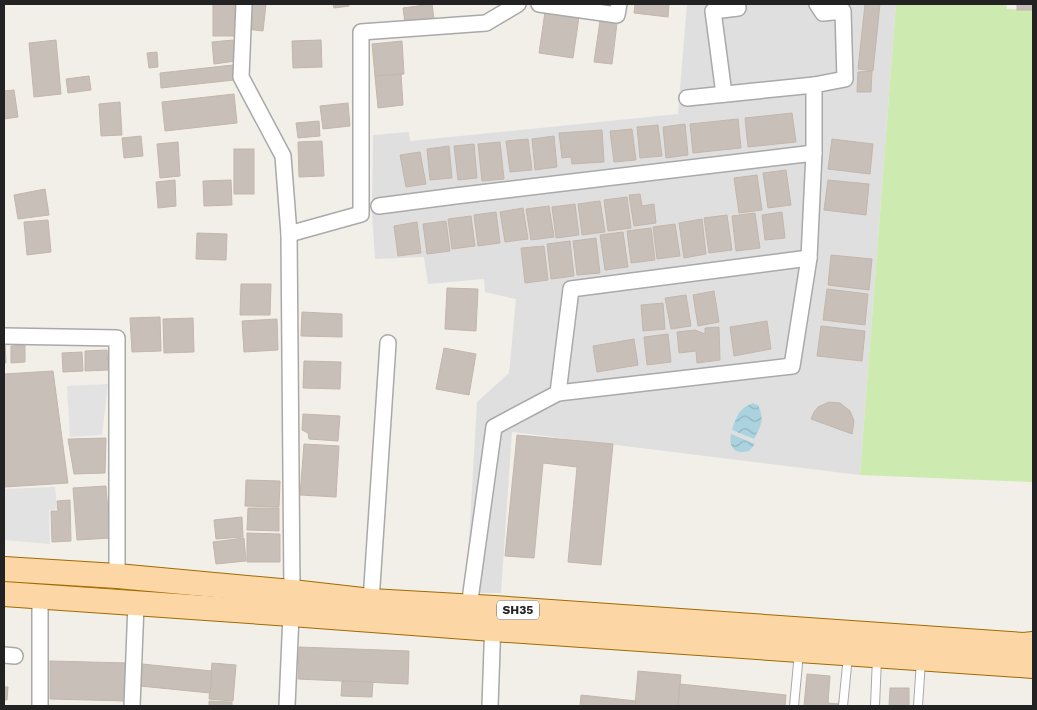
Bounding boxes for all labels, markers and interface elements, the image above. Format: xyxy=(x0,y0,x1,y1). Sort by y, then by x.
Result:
road number: SH35 xyxy=(497,600,539,620)

